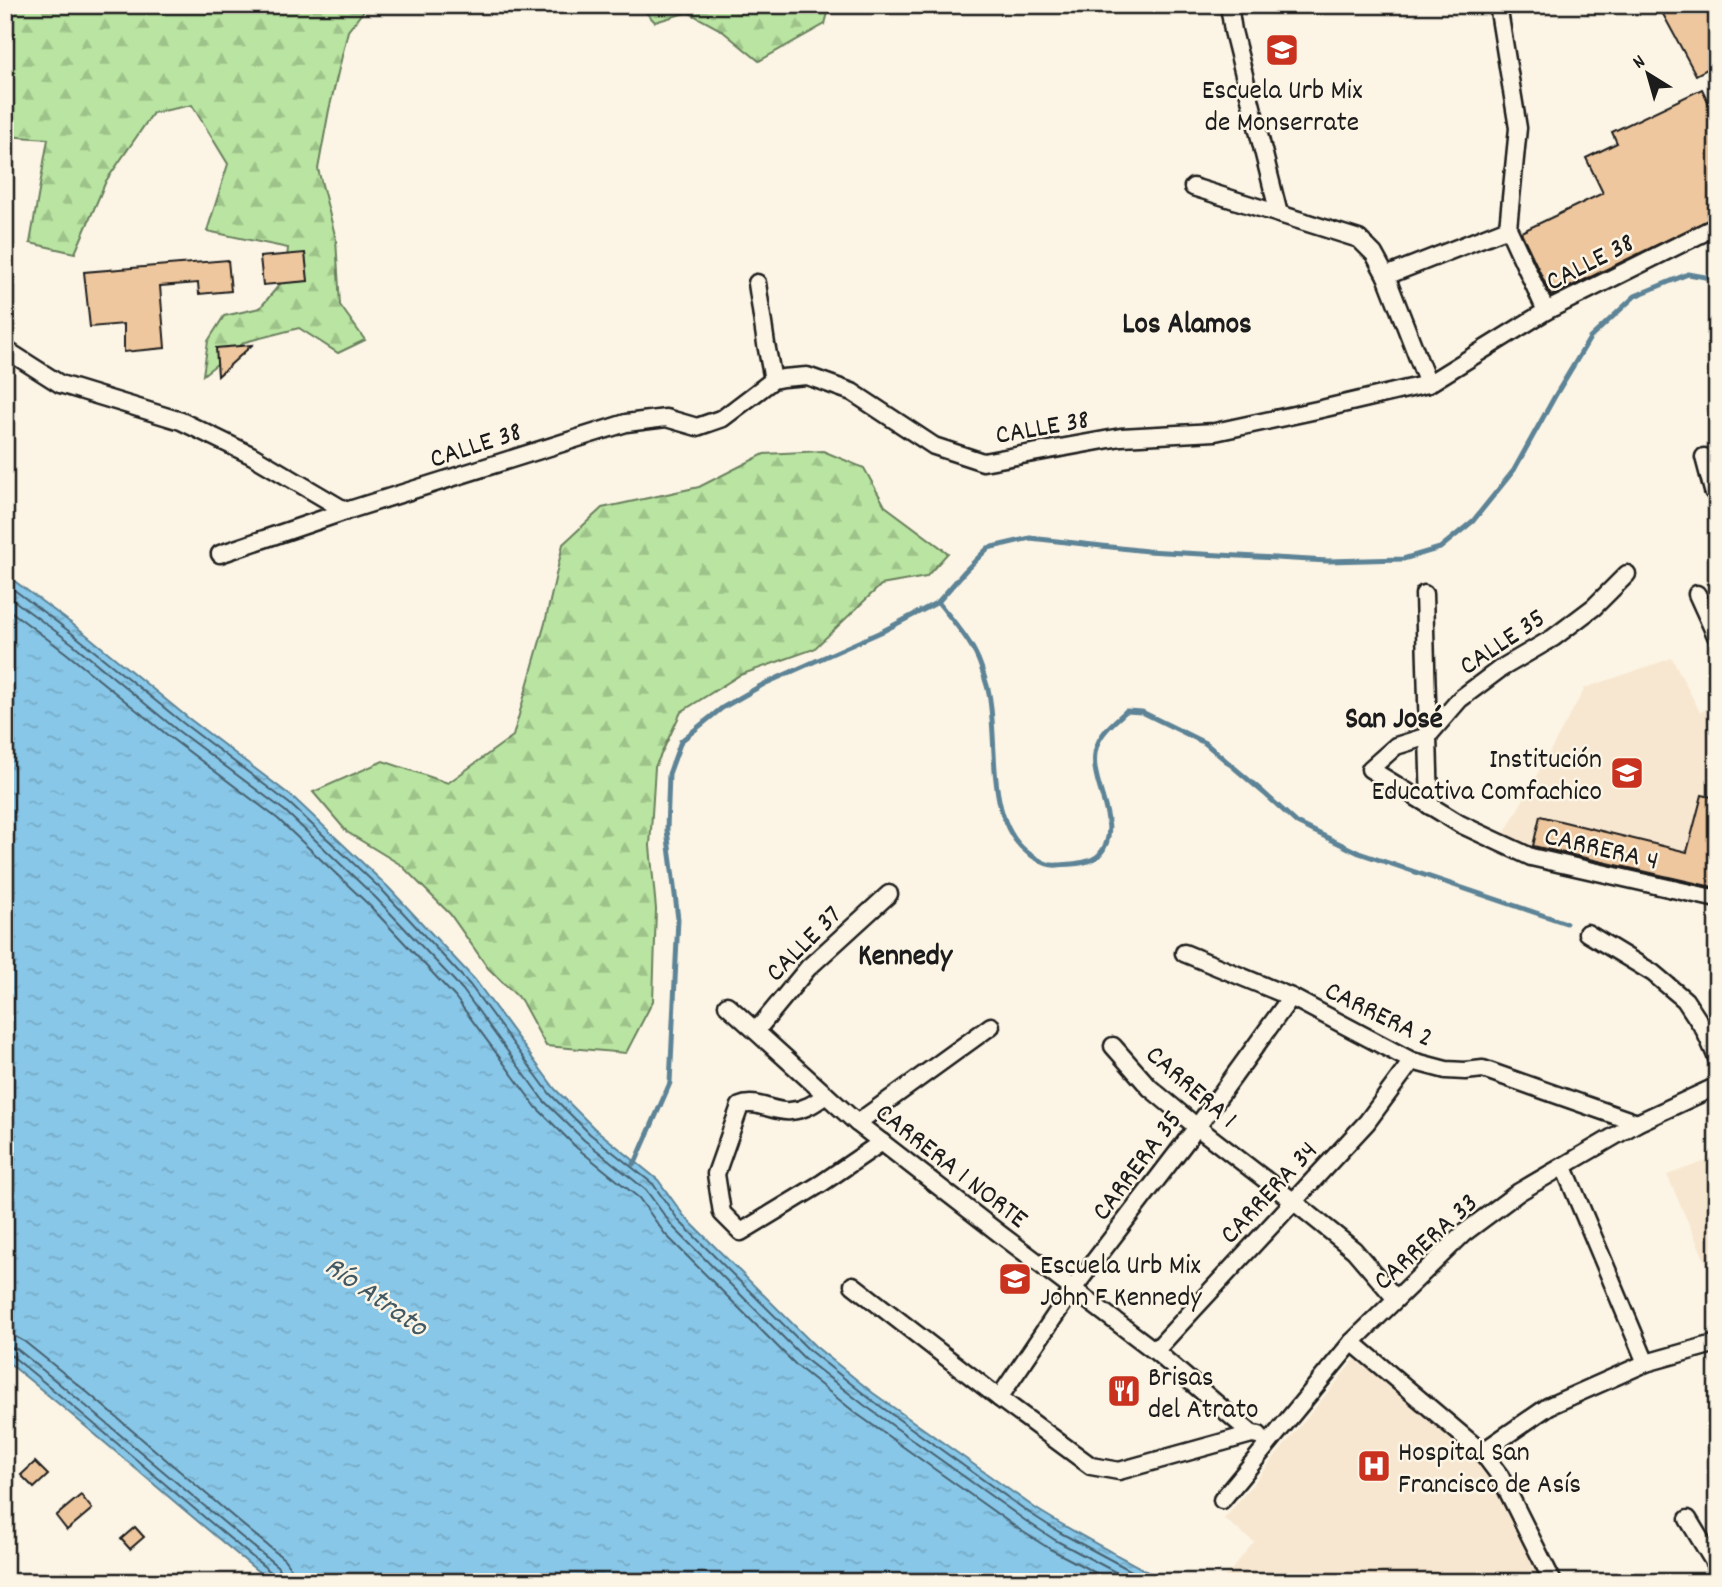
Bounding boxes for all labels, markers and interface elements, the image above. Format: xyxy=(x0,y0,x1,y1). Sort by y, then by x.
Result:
school or university icon: Escuela Urb Mix de Monserrate xyxy=(1263,31,1301,69)
north arrow xyxy=(1614,38,1684,108)
text: N xyxy=(1628,50,1652,77)
place label: Escuela Urb Mix de Monserrate xyxy=(1202,73,1362,145)
street label: CALLE 38 xyxy=(1540,225,1643,304)
district label: Los Alamos xyxy=(1122,305,1252,348)
street label: CALLE 38 xyxy=(993,402,1093,458)
street label: CALLE 38 xyxy=(425,414,528,481)
street label: CALLE 35 xyxy=(1453,601,1555,688)
district label: San José xyxy=(1345,700,1443,743)
place label: Institución Educativa Comfachico xyxy=(1372,742,1602,814)
school or university icon: Institución Educativa Comfachico xyxy=(1608,754,1646,792)
street label: CARRERA 4 xyxy=(1540,818,1662,883)
street label: CALLE 37 xyxy=(758,898,853,993)
district label: Kennedy xyxy=(858,937,954,980)
street label: CARRERA 2 xyxy=(1317,973,1439,1060)
street label: CARRERA 1 xyxy=(1135,1037,1245,1140)
street label: CARRERA 1 NORTE xyxy=(865,1095,1035,1241)
street label: CARRERA 35 xyxy=(1084,1103,1194,1231)
street label: CARRERA 34 xyxy=(1212,1134,1329,1255)
street label: CARRERA 33 xyxy=(1366,1186,1489,1302)
water label: Río Atrato xyxy=(314,1247,436,1351)
place label: Escuela Urb Mix John F Kennedy xyxy=(1040,1248,1202,1320)
school or university icon: Escuela Urb Mix John F Kennedy xyxy=(996,1260,1034,1298)
place label: Brisas del Atrato xyxy=(1148,1360,1258,1432)
restaurant icon: Brisas del Atrato xyxy=(1105,1372,1143,1410)
place label: Hospital San Francisco de Asís xyxy=(1398,1435,1581,1507)
hospital icon: Hospital San Francisco de Asís xyxy=(1355,1447,1393,1485)

